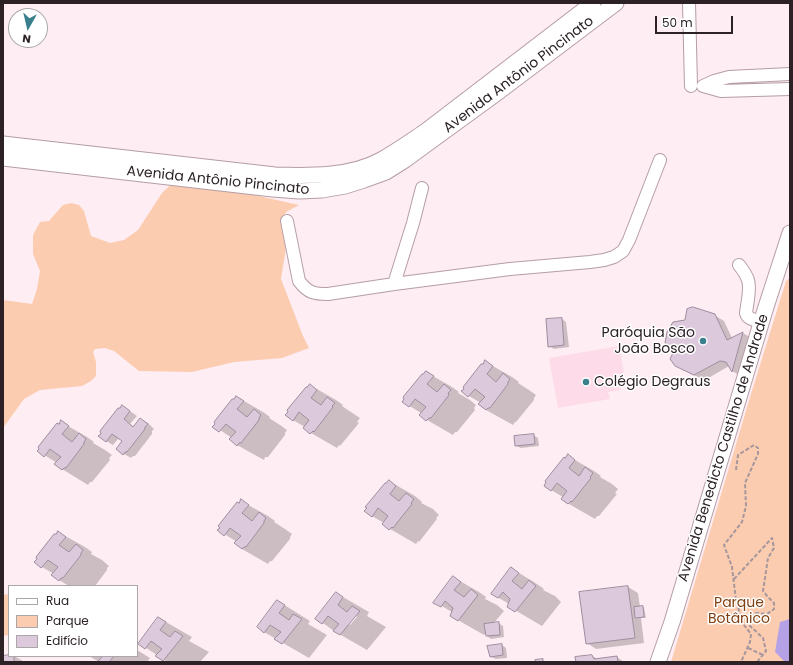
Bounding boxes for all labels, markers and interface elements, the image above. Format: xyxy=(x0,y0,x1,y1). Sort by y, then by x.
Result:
north arrow xyxy=(8,8,48,48)
scale bar xyxy=(657,8,735,34)
street label: Avenida Antônio Pincinato xyxy=(441,13,597,137)
text: 50 m xyxy=(662,14,693,31)
text: N xyxy=(21,30,32,47)
street label: Avenida Antônio Pincinato xyxy=(126,163,310,199)
street label: Avenida Benedicto Castilho de Andrade xyxy=(675,312,773,584)
place label: Paróquia São João Bosco xyxy=(602,325,695,358)
marker: Paróquia São João Bosco xyxy=(698,336,708,346)
place label: Colégio Degraus xyxy=(594,374,710,390)
marker: Colégio Degraus xyxy=(581,377,591,387)
legend xyxy=(8,585,138,657)
text: Rua xyxy=(46,592,69,609)
park label: Parque Botânico xyxy=(708,595,770,628)
text: Parque xyxy=(46,612,89,629)
text: Edifício xyxy=(46,632,88,649)

